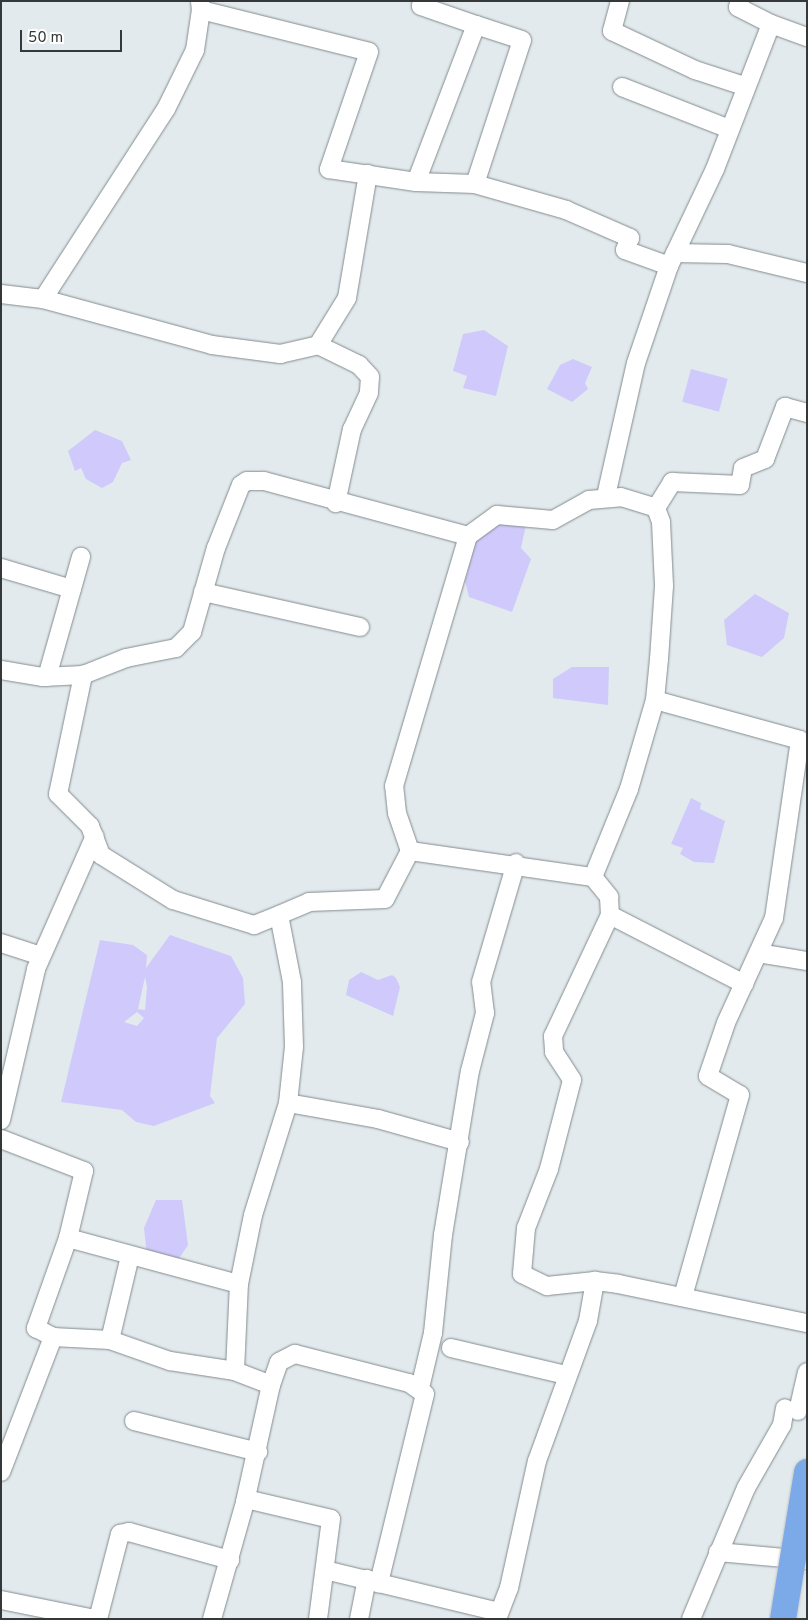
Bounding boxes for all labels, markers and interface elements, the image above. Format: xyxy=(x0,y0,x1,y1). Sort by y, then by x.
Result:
scale bar xyxy=(22,20,125,52)
text: 50 m xyxy=(28,29,63,48)

